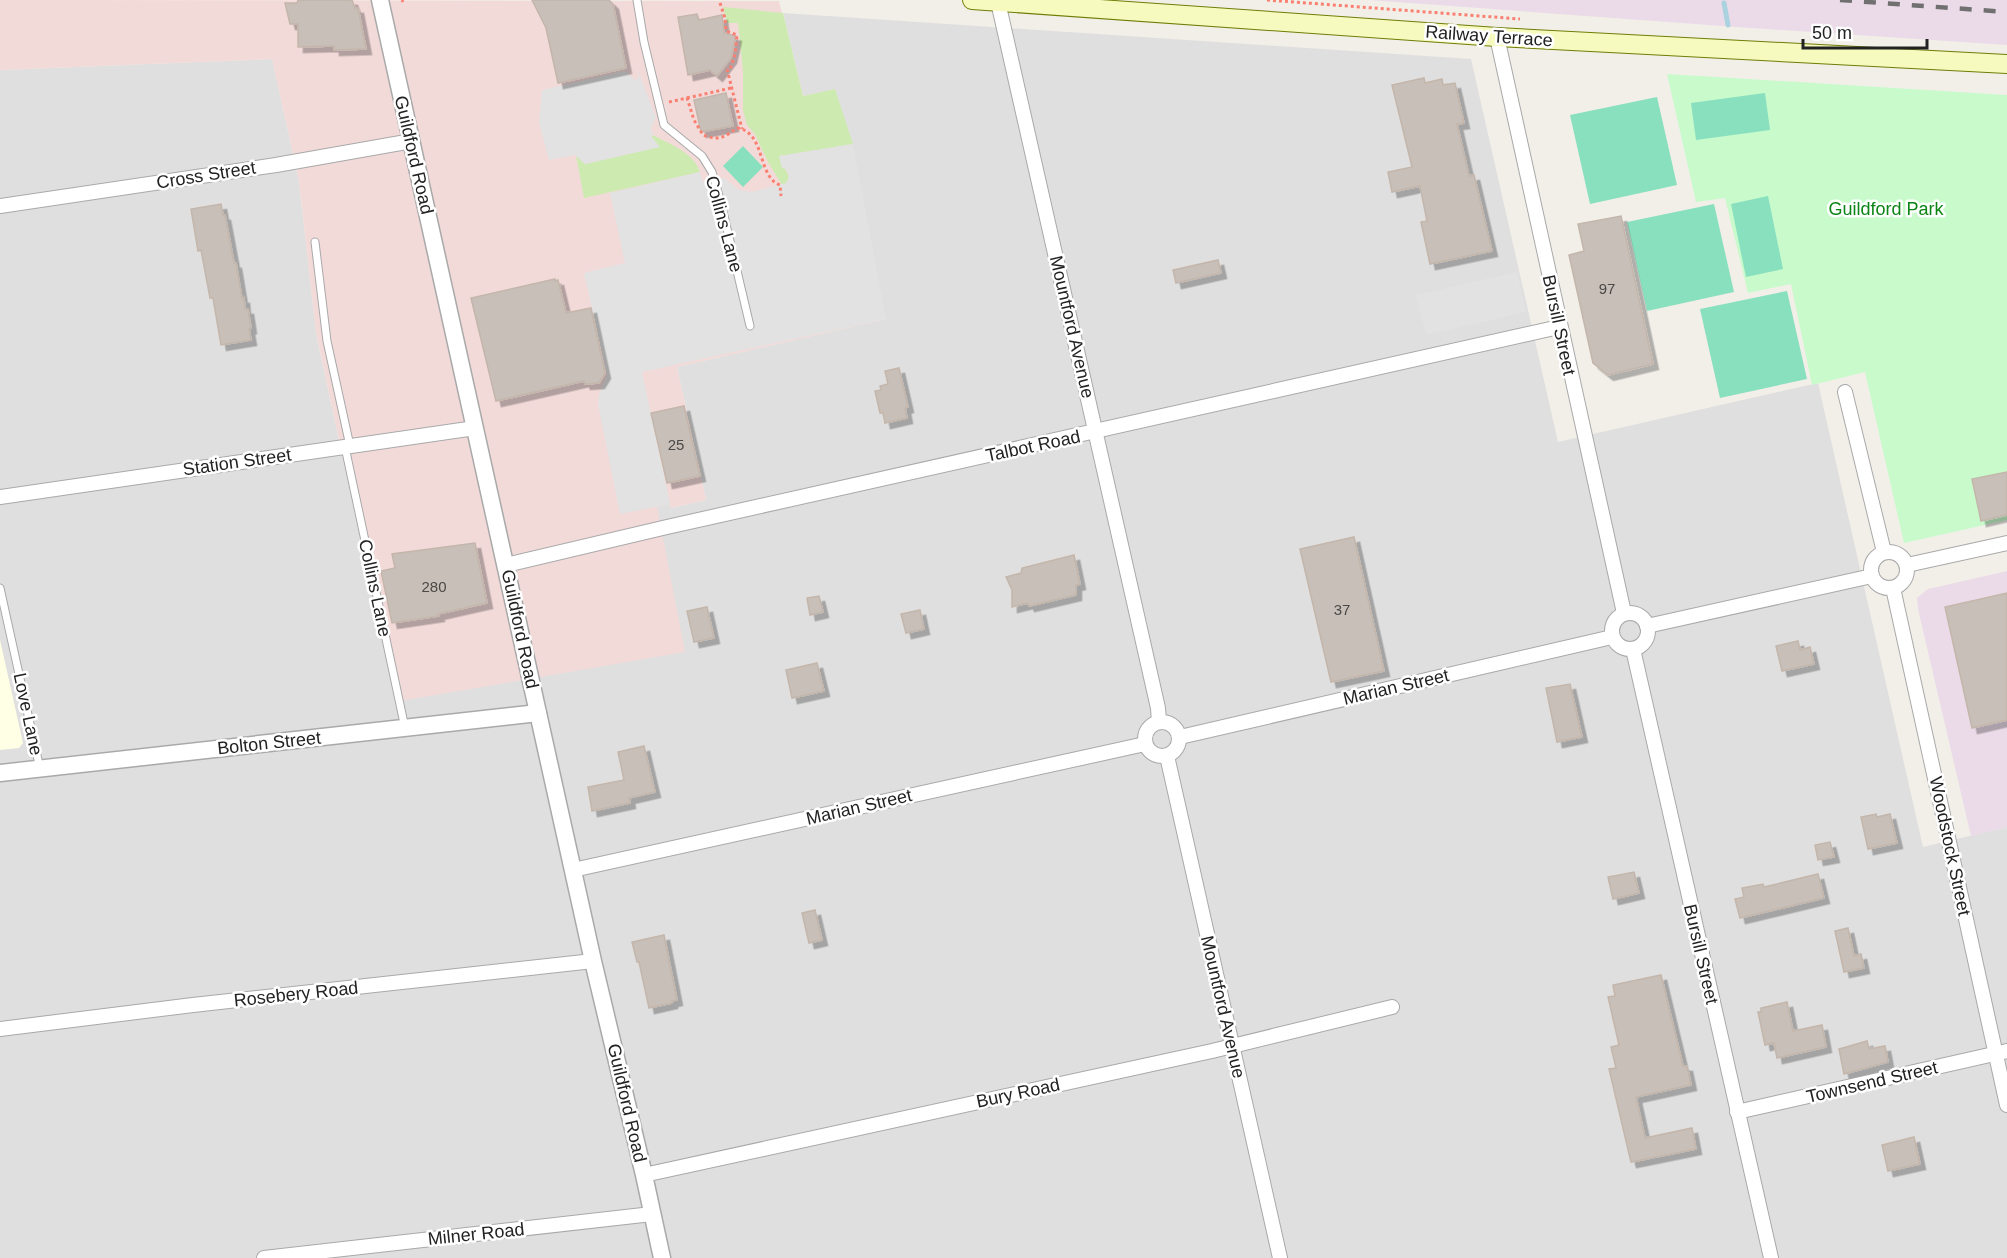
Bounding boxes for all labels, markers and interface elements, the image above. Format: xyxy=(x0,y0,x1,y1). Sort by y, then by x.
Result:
scale bar xyxy=(1803,12,1928,50)
street label: Railway Terrace xyxy=(1425,22,1553,50)
text: 50 m xyxy=(1812,23,1852,43)
street label: Guildford Road xyxy=(391,94,437,216)
street label: Cross Street xyxy=(155,157,257,193)
street label: Collins Lane xyxy=(702,174,746,274)
park label: Guildford Park xyxy=(1828,199,1945,219)
street label: Mountford Avenue xyxy=(1046,254,1098,400)
street label: Bursill Street xyxy=(1539,273,1579,377)
house number: 97 xyxy=(1599,280,1615,297)
street label: Talbot Road xyxy=(984,426,1082,466)
house number: 25 xyxy=(668,436,684,453)
street label: Station Street xyxy=(182,445,292,479)
street label: Collins Lane xyxy=(355,537,395,639)
street label: Guildford Road xyxy=(498,568,542,690)
house number: 280 xyxy=(421,578,447,595)
house number: 37 xyxy=(1334,601,1350,618)
street label: Marian Street xyxy=(1341,665,1451,709)
street label: Love Lane xyxy=(9,671,47,757)
street label: Bolton Street xyxy=(216,728,322,758)
street label: Woodstock Street xyxy=(1925,775,1975,917)
street label: Marian Street xyxy=(804,785,914,829)
street label: Bursill Street xyxy=(1680,902,1722,1006)
street label: Mountford Avenue xyxy=(1197,934,1249,1080)
street label: Rosebery Road xyxy=(233,978,359,1010)
street label: Guildford Road xyxy=(604,1042,650,1164)
street label: Townsend Street xyxy=(1804,1057,1940,1107)
street label: Bury Road xyxy=(974,1074,1062,1112)
street label: Milner Road xyxy=(427,1219,525,1249)

